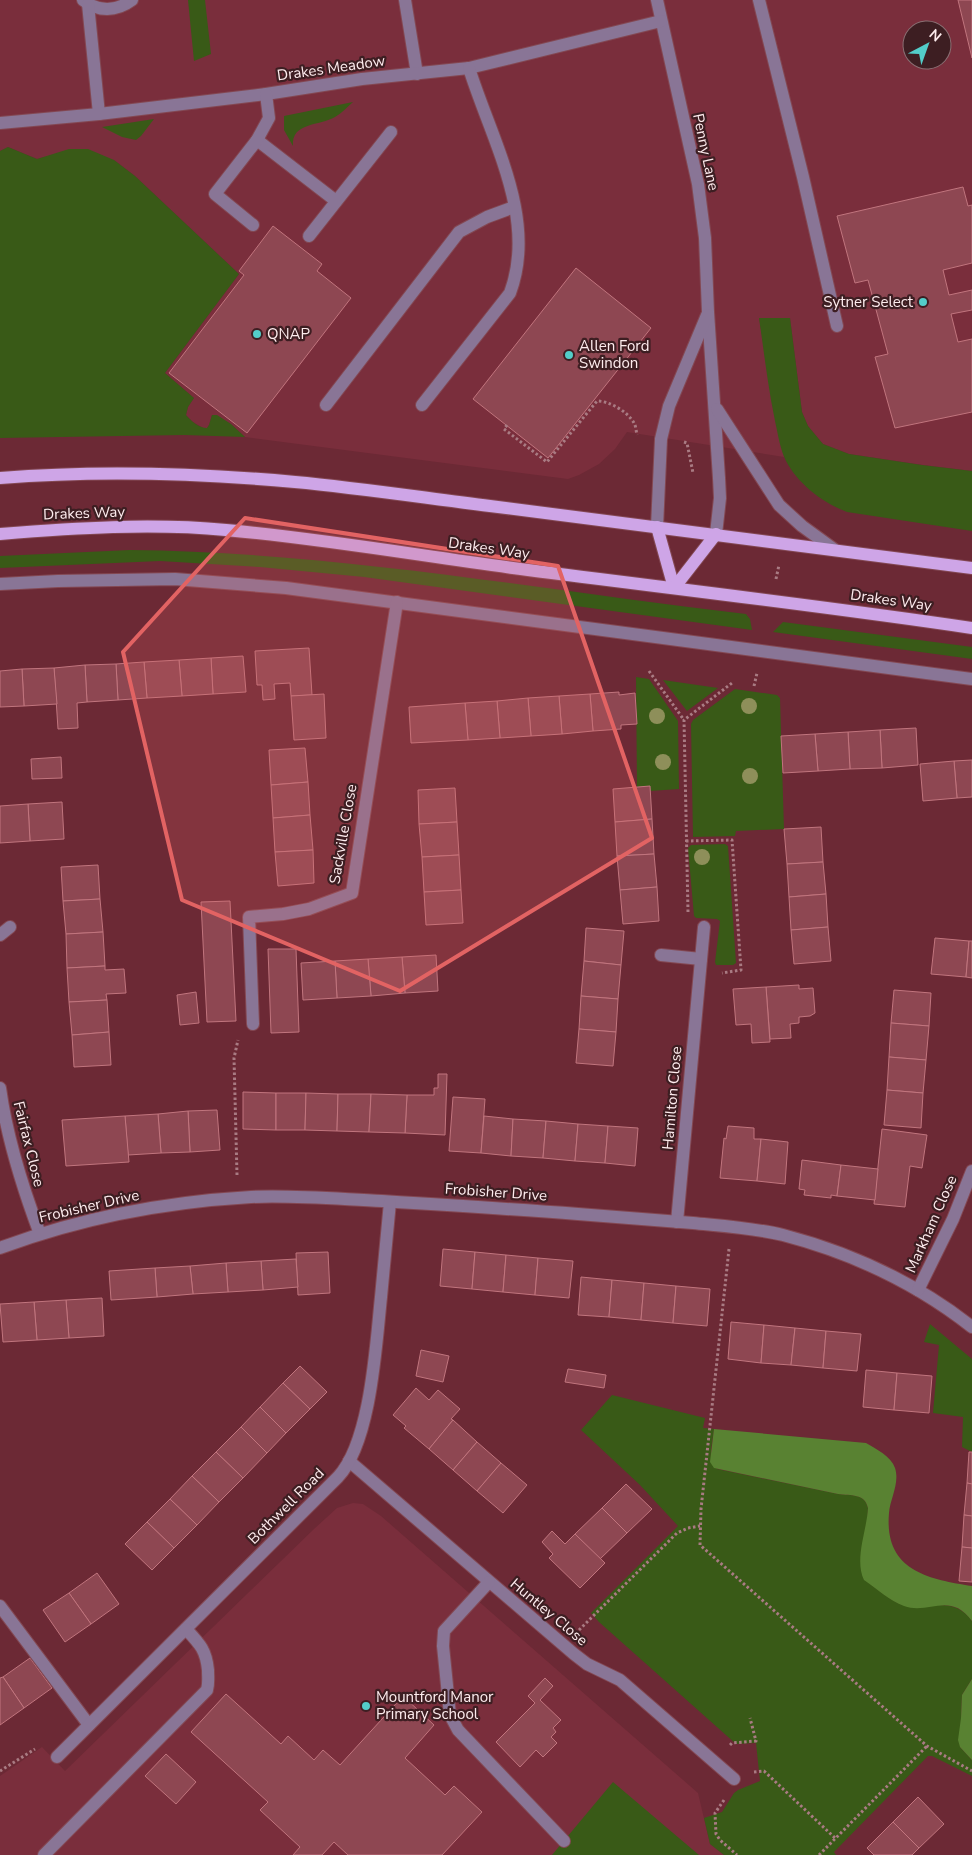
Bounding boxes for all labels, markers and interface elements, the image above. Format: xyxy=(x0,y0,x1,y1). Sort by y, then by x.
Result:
north arrow xyxy=(902,20,952,70)
text: N xyxy=(925,25,945,46)
street label: Drakes Meadow xyxy=(276,50,387,85)
street label: Penny Lane xyxy=(688,112,724,192)
place label: Sytner Select xyxy=(823,292,914,312)
marker: Sytner Select xyxy=(917,296,929,308)
place label: QNAP xyxy=(267,324,311,344)
marker: QNAP xyxy=(251,328,263,340)
place label: Allen Ford Swindon xyxy=(579,336,649,373)
marker: Allen Ford Swindon xyxy=(563,349,575,361)
street label: Drakes Way xyxy=(43,502,126,524)
street label: Drakes Way xyxy=(447,532,531,564)
street label: Drakes Way xyxy=(849,584,933,616)
street label: Sackville Close xyxy=(324,782,362,886)
street label: Hamilton Close xyxy=(658,1045,686,1151)
street label: Fairfax Close xyxy=(9,1099,49,1189)
street label: Markham Close xyxy=(901,1172,961,1276)
street label: Frobisher Drive xyxy=(444,1178,548,1206)
street label: Frobisher Drive xyxy=(37,1185,141,1227)
street label: Bothwell Road xyxy=(243,1463,329,1549)
street label: Huntley Close xyxy=(506,1574,592,1650)
place label: Mountford Manor Primary School xyxy=(376,1687,494,1724)
marker: Mountford Manor Primary School xyxy=(360,1700,372,1712)

